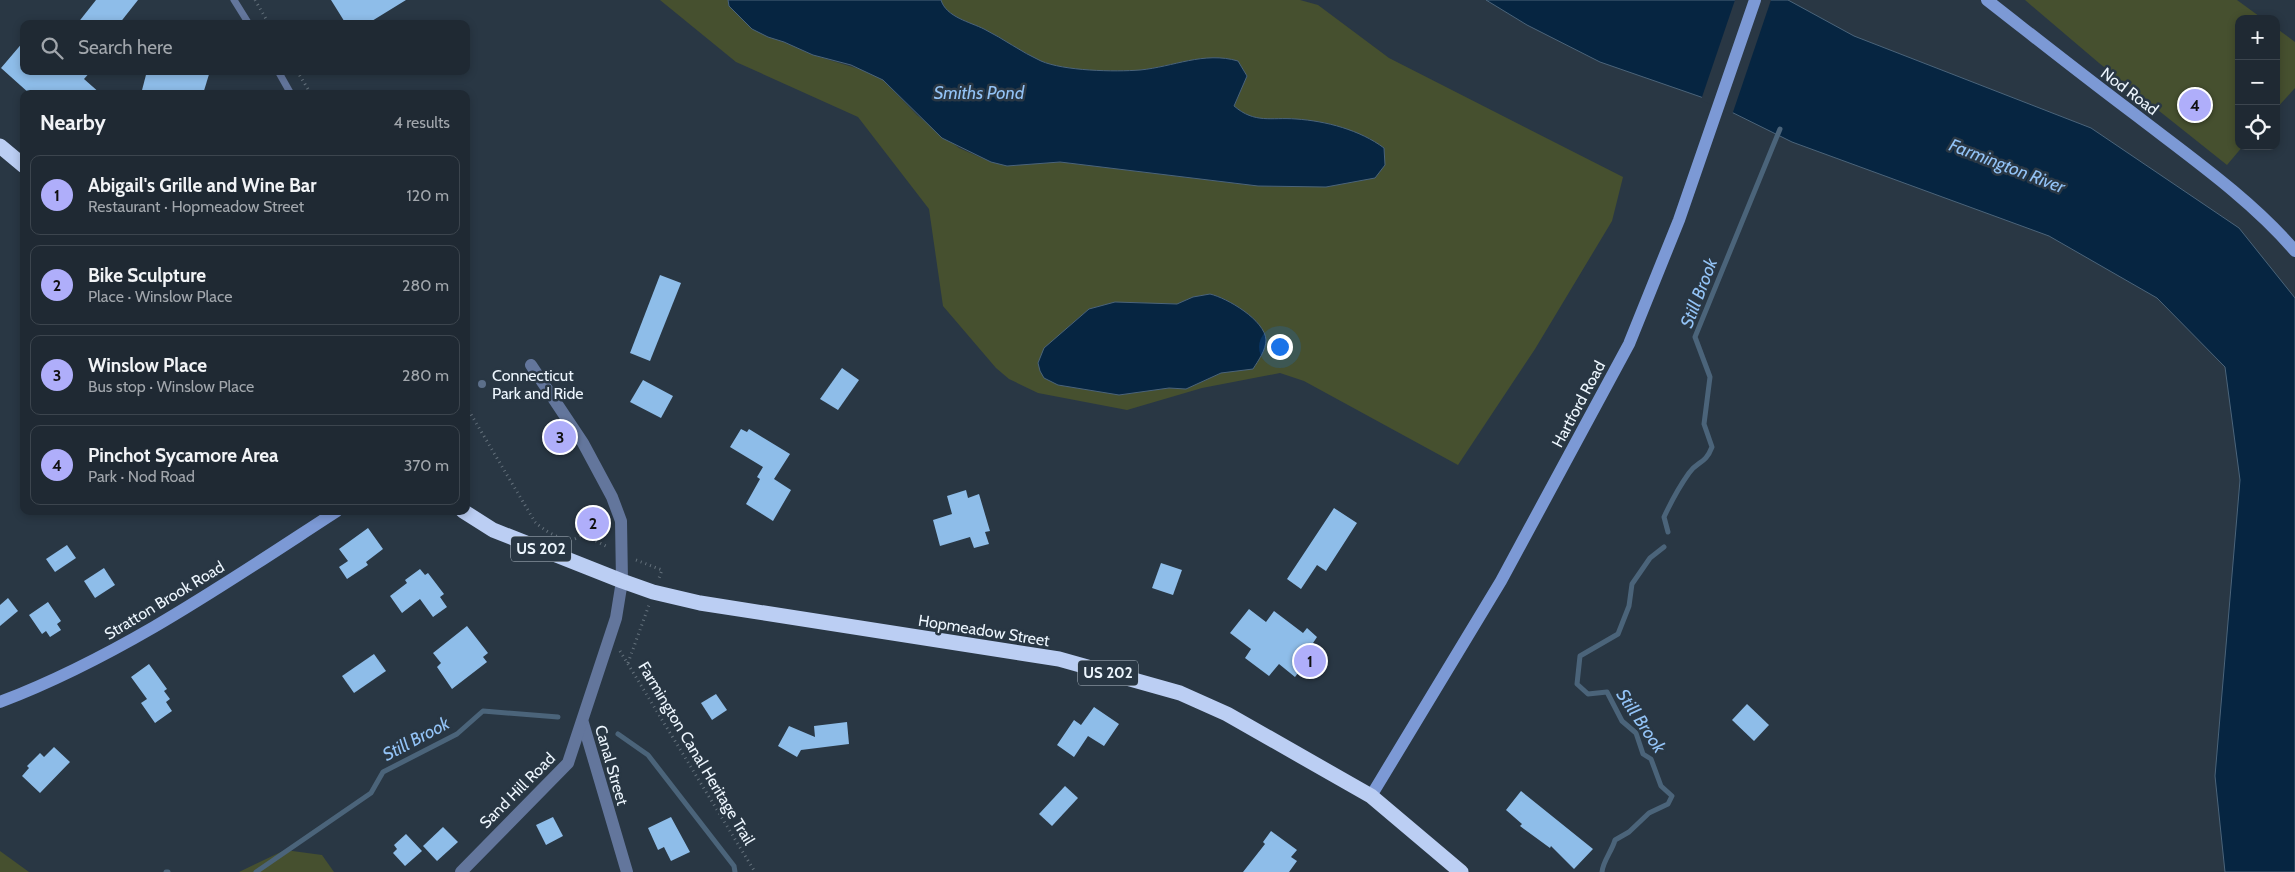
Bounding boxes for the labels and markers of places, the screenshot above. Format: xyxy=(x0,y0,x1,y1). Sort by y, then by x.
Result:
pin: 4 xyxy=(2179,86,2211,124)
place label: Connecticut Park and Ride xyxy=(492,366,584,403)
marker: Connecticut Park and Ride xyxy=(476,378,488,390)
pin: 3 xyxy=(544,418,576,456)
pin: 2 xyxy=(577,504,609,542)
pin: 1 xyxy=(1294,642,1326,680)

